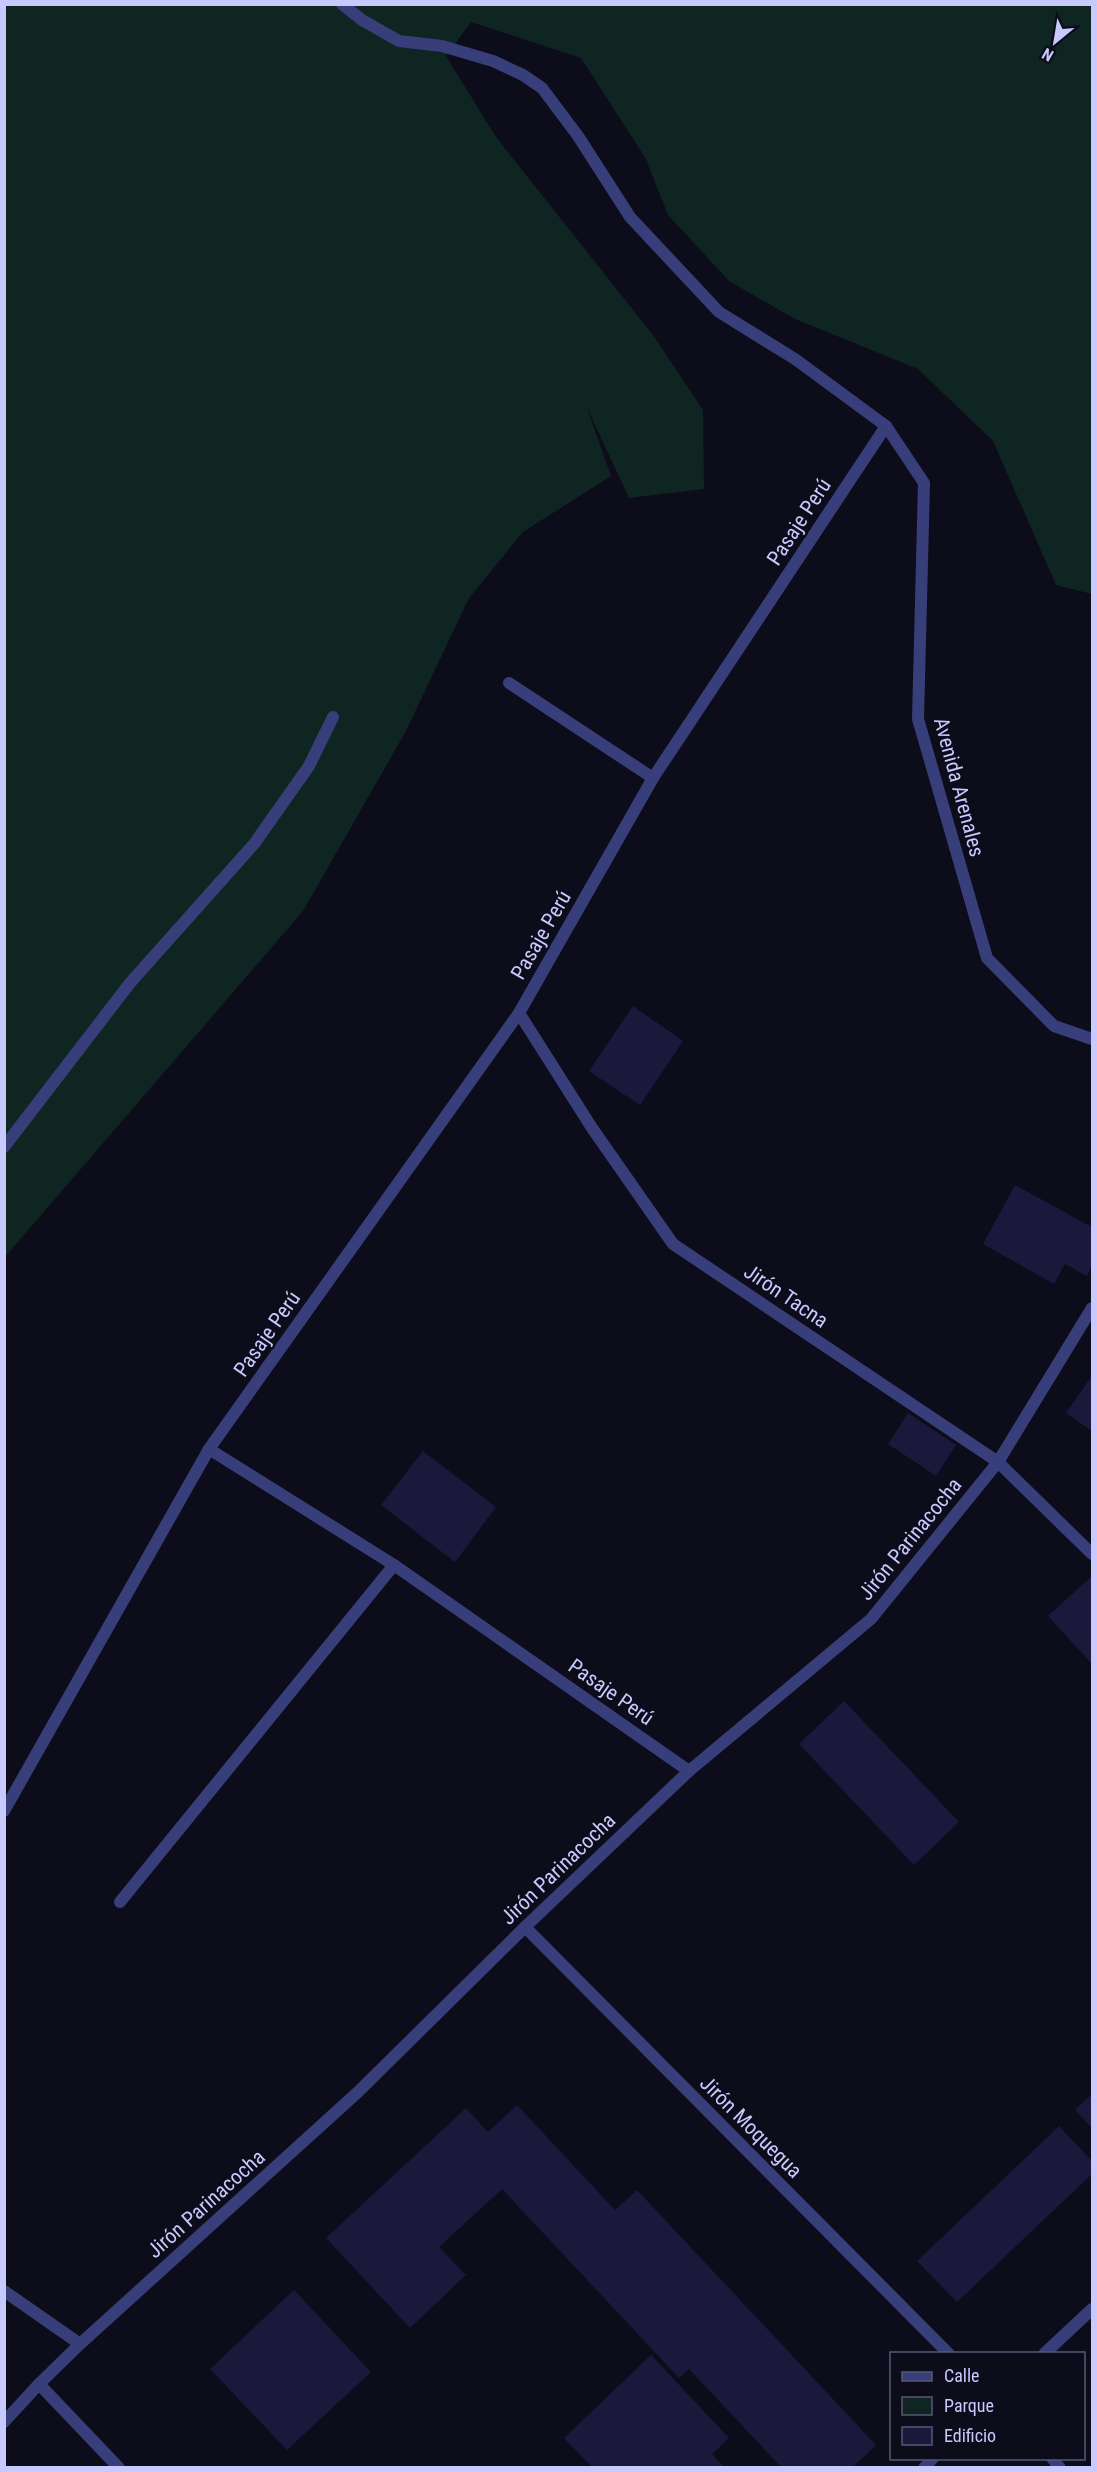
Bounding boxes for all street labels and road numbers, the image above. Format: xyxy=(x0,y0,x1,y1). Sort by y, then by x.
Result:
street label: Pasaje Perú xyxy=(762,474,836,570)
street label: Avenida Arenales xyxy=(929,715,989,859)
street label: Pasaje Perú xyxy=(506,886,576,984)
street label: Jirón Tacna xyxy=(739,1259,833,1333)
street label: Pasaje Perú xyxy=(229,1287,305,1381)
street label: Jirón Parinacocha xyxy=(854,1473,966,1605)
street label: Pasaje Perú xyxy=(564,1654,658,1730)
street label: Jirón Parinacocha xyxy=(496,1808,620,1930)
street label: Jirón Moquegua xyxy=(695,2071,807,2183)
street label: Jirón Parinacocha xyxy=(142,2145,270,2263)

